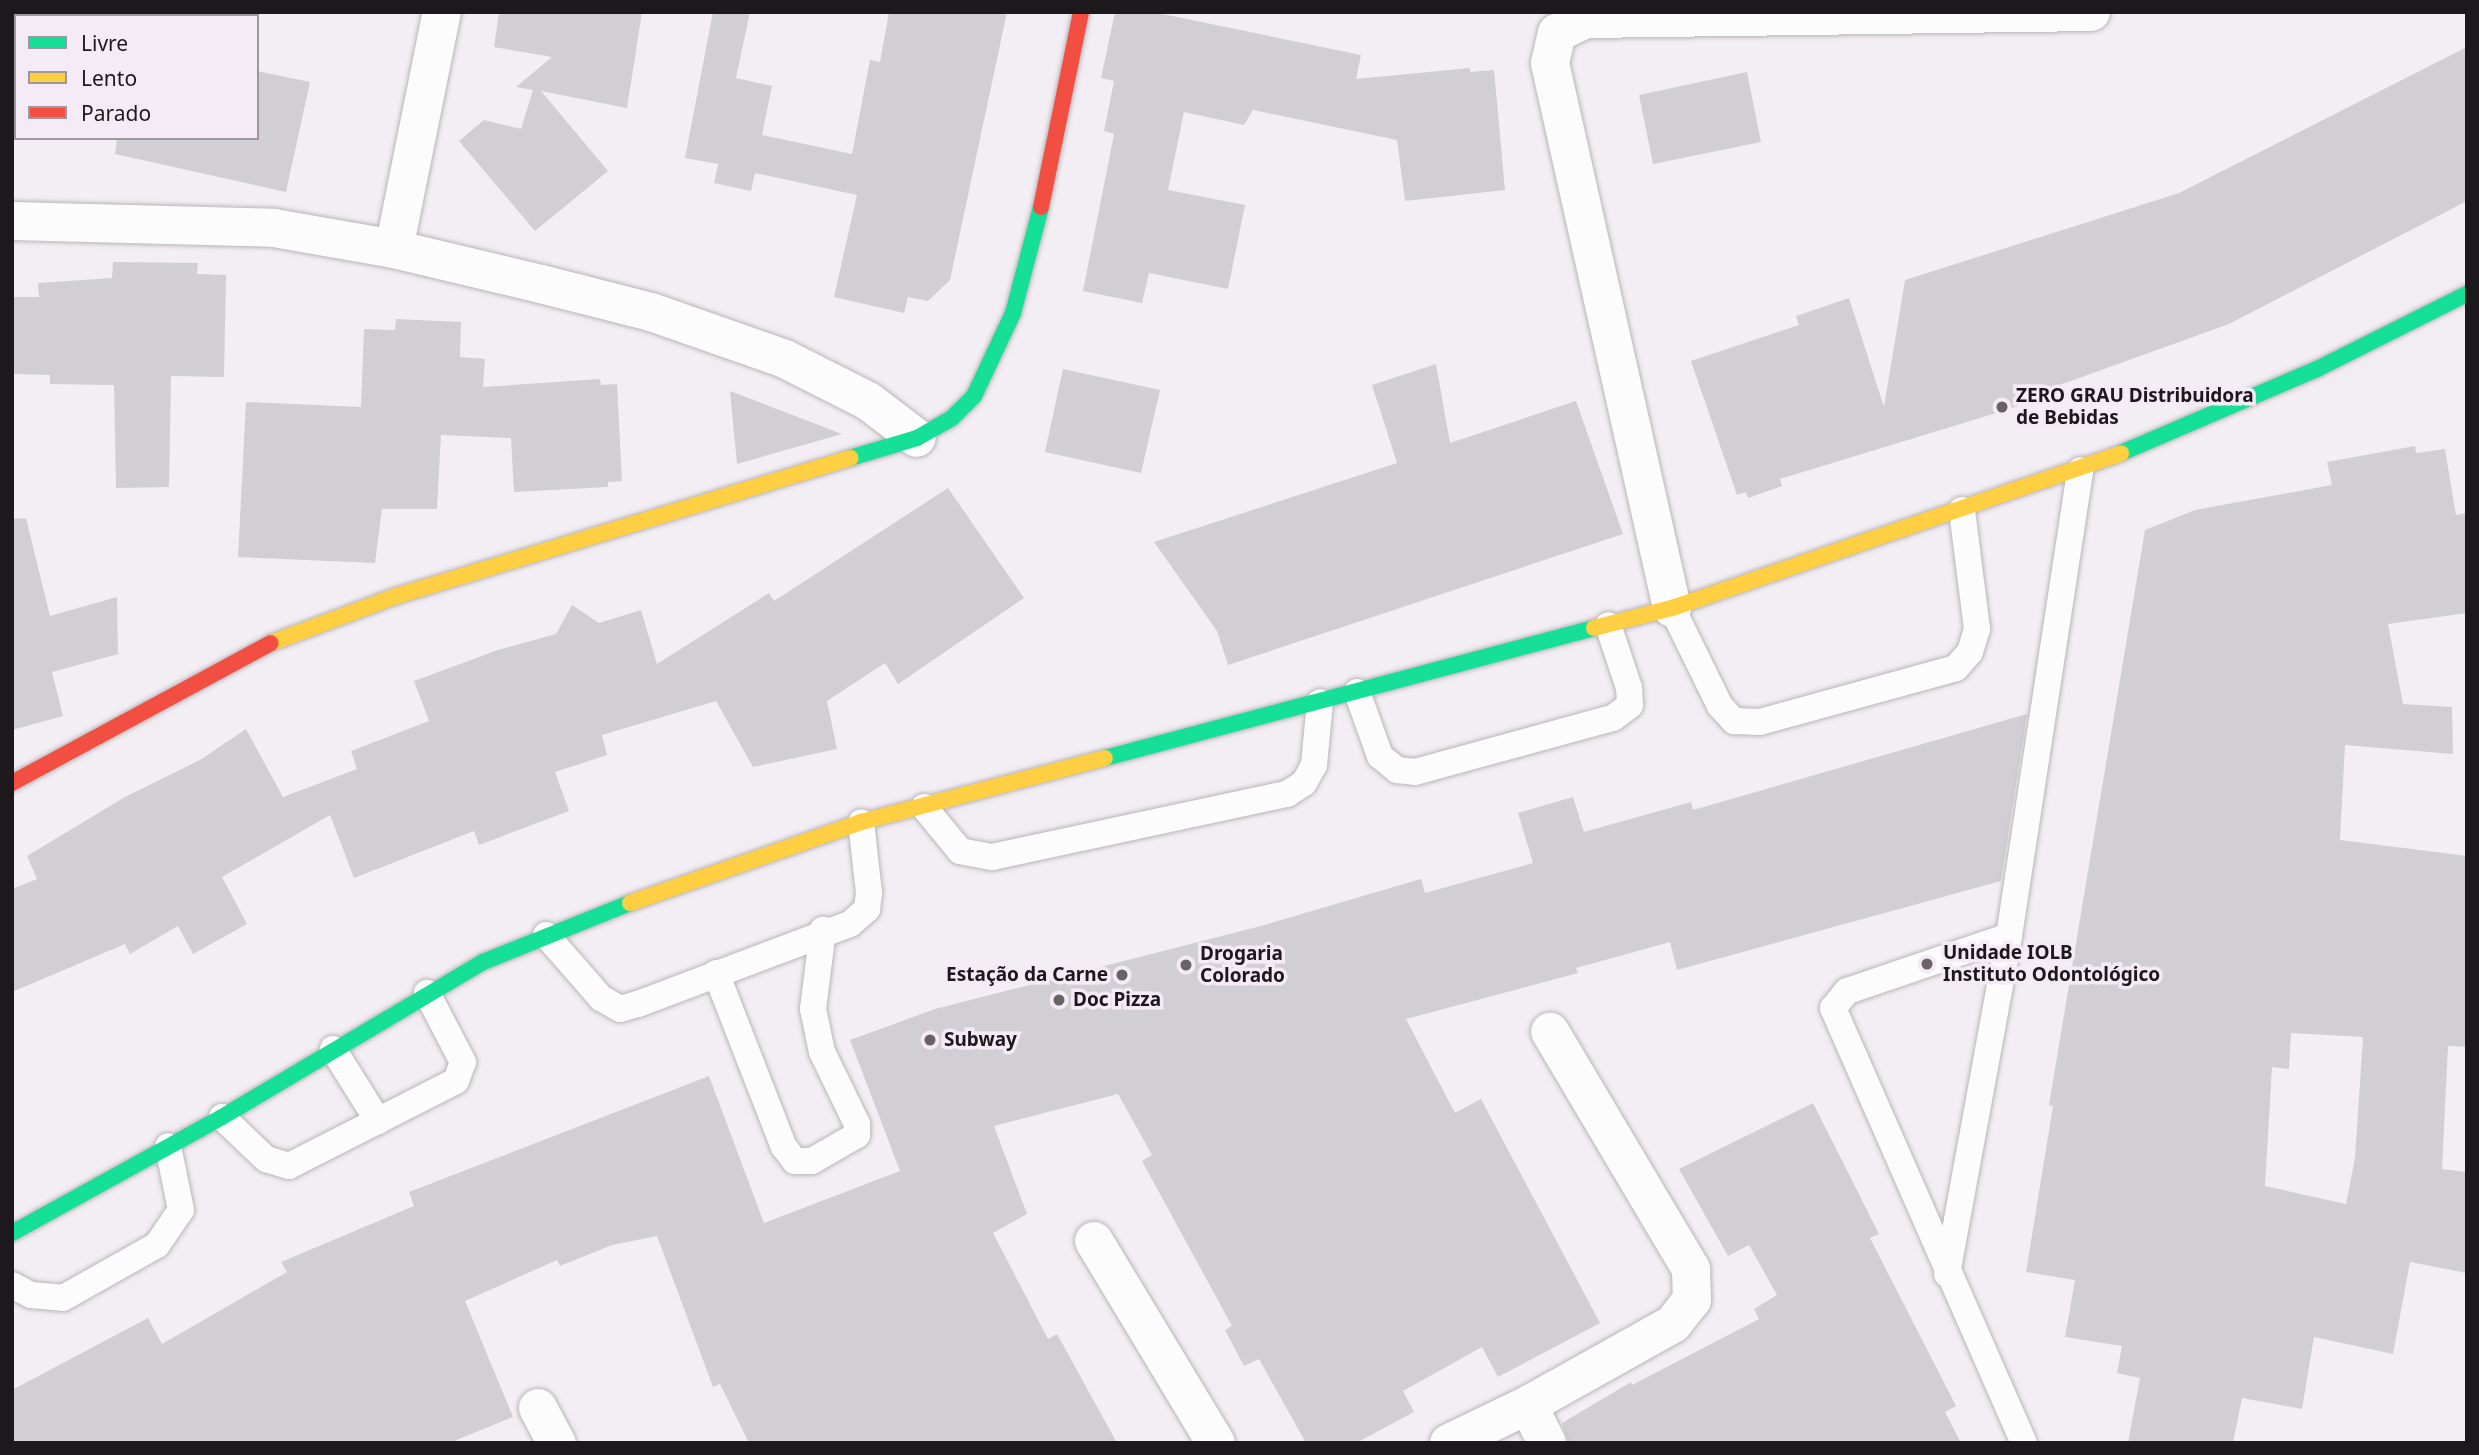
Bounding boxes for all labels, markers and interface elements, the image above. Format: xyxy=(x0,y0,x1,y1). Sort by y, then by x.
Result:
legend xyxy=(14,14,259,140)
text: Livre xyxy=(81,29,128,57)
text: Lento xyxy=(81,64,137,92)
text: Parado xyxy=(81,99,151,127)
place label: ZERO GRAU Distribuidora de Bebidas xyxy=(2016,385,2254,429)
marker: ZERO GRAU Distribuidora de Bebidas xyxy=(1994,399,2010,415)
place label: Unidade IOLB Instituto Odontológico xyxy=(1943,942,2160,986)
place label: Drogaria Colorado xyxy=(1200,943,1285,987)
marker: Unidade IOLB Instituto Odontológico xyxy=(1917,954,1937,974)
marker: Drogaria Colorado xyxy=(1178,957,1194,973)
place label: Estação da Carne xyxy=(946,964,1108,986)
marker: Estação da Carne xyxy=(1114,967,1130,983)
place label: Doc Pizza xyxy=(1073,989,1161,1011)
marker: Doc Pizza xyxy=(1051,992,1067,1008)
place label: Subway xyxy=(944,1029,1017,1051)
marker: Subway xyxy=(922,1032,938,1048)

